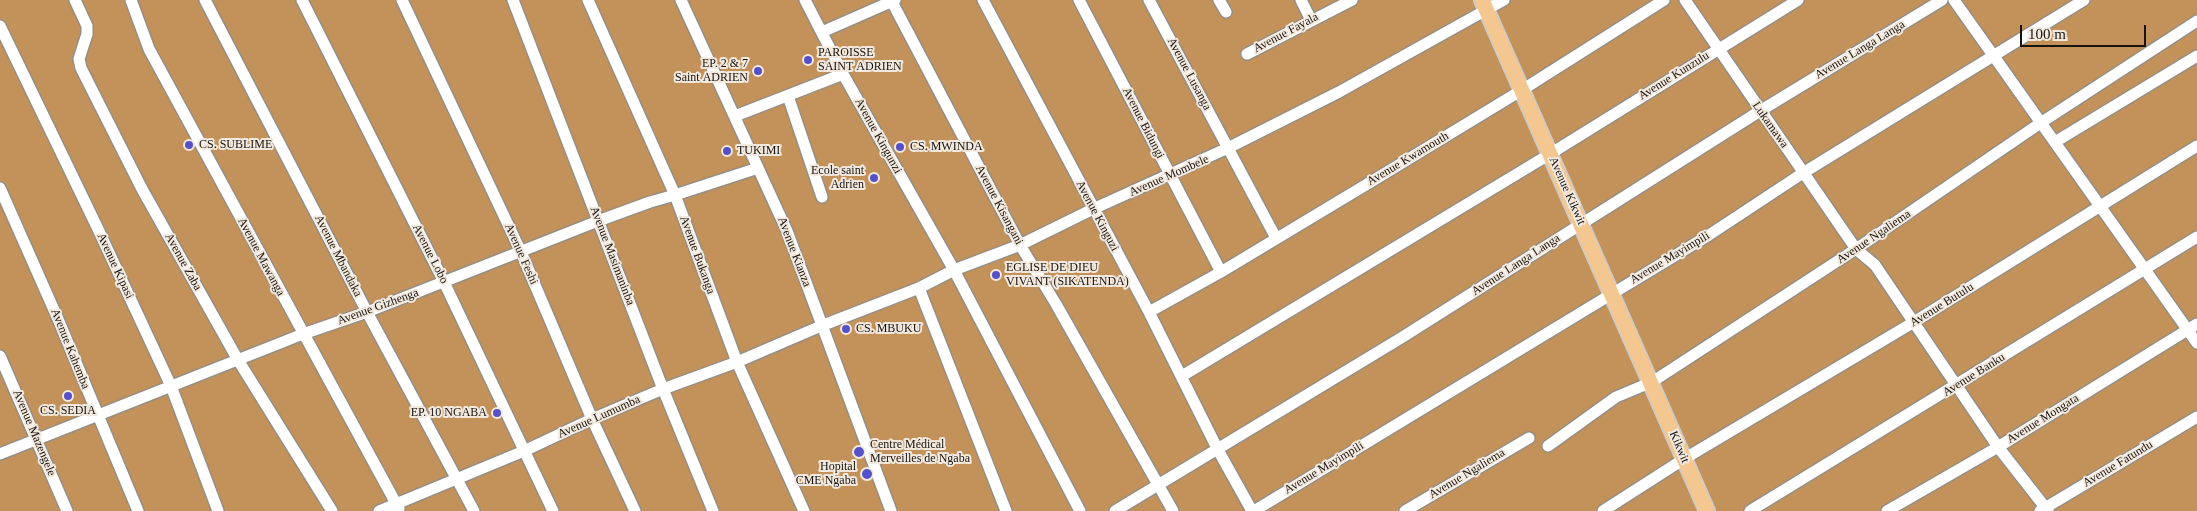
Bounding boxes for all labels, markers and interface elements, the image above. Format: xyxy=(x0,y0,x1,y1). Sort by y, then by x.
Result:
street label: Avenue Fayala xyxy=(1251,10,1321,56)
scale bar xyxy=(2022,15,2148,47)
street label: Avenue Langa Langa xyxy=(1812,17,1908,83)
text: 100 m xyxy=(2028,26,2066,42)
street label: Avenue Lusanga xyxy=(1164,35,1214,113)
place label: PAROISSE SAINT ADRIEN xyxy=(818,46,902,74)
street label: Avenue Kunzulu xyxy=(1636,48,1712,104)
marker: PAROISSE SAINT ADRIEN xyxy=(802,54,814,66)
place label: EP. 2 & 7 Saint ADRIEN xyxy=(675,57,748,85)
marker: EP. 2 & 7 Saint ADRIEN xyxy=(752,65,764,77)
street label: Avenue Bidungi xyxy=(1119,85,1167,161)
street label: Avenue Kingunzi xyxy=(851,96,905,176)
street label: Lukamawa xyxy=(1749,99,1791,151)
street label: Avenue Kwamouth xyxy=(1365,129,1451,189)
place label: CS. SUBLIME xyxy=(199,138,272,152)
marker: CS. SUBLIME xyxy=(183,139,195,151)
place label: CS. MWINDA xyxy=(910,140,983,154)
marker: CS. MWINDA xyxy=(894,141,906,153)
place label: TUKIMI xyxy=(737,144,780,158)
marker: TUKIMI xyxy=(721,145,733,157)
street label: Avenue Mombele xyxy=(1127,152,1211,200)
street label: Avenue Kikwit xyxy=(1546,155,1588,227)
street label: Avenue Kisangani xyxy=(972,163,1026,247)
place label: Ecole saint Adrien xyxy=(811,164,864,192)
marker: Ecole saint Adrien xyxy=(868,172,880,184)
street label: Avenue Kinguzi xyxy=(1072,178,1122,254)
street label: Avenue Masimaninba xyxy=(587,205,637,307)
street label: Avenue Ngaliema xyxy=(1834,207,1914,267)
street label: Avenue Mbandaka xyxy=(311,213,365,299)
street label: Avenue Bukanga xyxy=(676,214,718,296)
street label: Avenue Mawanga xyxy=(234,215,288,299)
street label: Avenue Kianza xyxy=(774,215,814,289)
street label: Avenue Feshi xyxy=(501,221,541,287)
street label: Avenue Lobo xyxy=(409,222,451,286)
street label: Avenue Mayimpili xyxy=(1628,229,1712,287)
street label: Avenue Kipasi xyxy=(94,231,136,301)
street label: Avenue Zaba xyxy=(161,231,205,293)
street label: Avenue Langa Langa xyxy=(1469,231,1563,299)
place label: EGLISE DE DIEU VIVANT (SIKATENDA) xyxy=(1006,261,1129,289)
marker: EGLISE DE DIEU VIVANT (SIKATENDA) xyxy=(990,269,1002,281)
street label: Avenue Butulu xyxy=(1908,280,1976,330)
street label: Avenue Gizhenga xyxy=(335,286,421,328)
street label: Avenue Kahemba xyxy=(47,307,93,391)
place label: CS. MBUKU xyxy=(856,322,921,336)
marker: CS. MBUKU xyxy=(840,323,852,335)
street label: Avenue Banku xyxy=(1940,350,2008,400)
street label: Avenue Mazengele xyxy=(9,388,59,478)
marker: CS. SEDIA xyxy=(62,390,74,402)
street label: Avenue Mongata xyxy=(2004,391,2082,447)
street label: Avenue Lumumba xyxy=(556,392,642,442)
place label: CS. SEDIA xyxy=(40,404,96,418)
place label: EP. 10 NGABA xyxy=(411,406,487,420)
marker: EP. 10 NGABA xyxy=(491,407,503,419)
street label: Kikwit xyxy=(1666,429,1692,465)
place label: Centre Médical Merveilles de Ngaba xyxy=(870,438,970,466)
street label: Avenue Fatundu xyxy=(2081,438,2155,490)
street label: Avenue Mayimpili xyxy=(1282,439,1366,497)
marker: Centre Médical Merveilles de Ngaba xyxy=(852,445,866,459)
street label: Avenue Ngaliema xyxy=(1426,446,1508,502)
place label: Hopital CME Ngaba xyxy=(796,460,856,488)
marker: Hopital CME Ngaba xyxy=(860,467,874,481)

